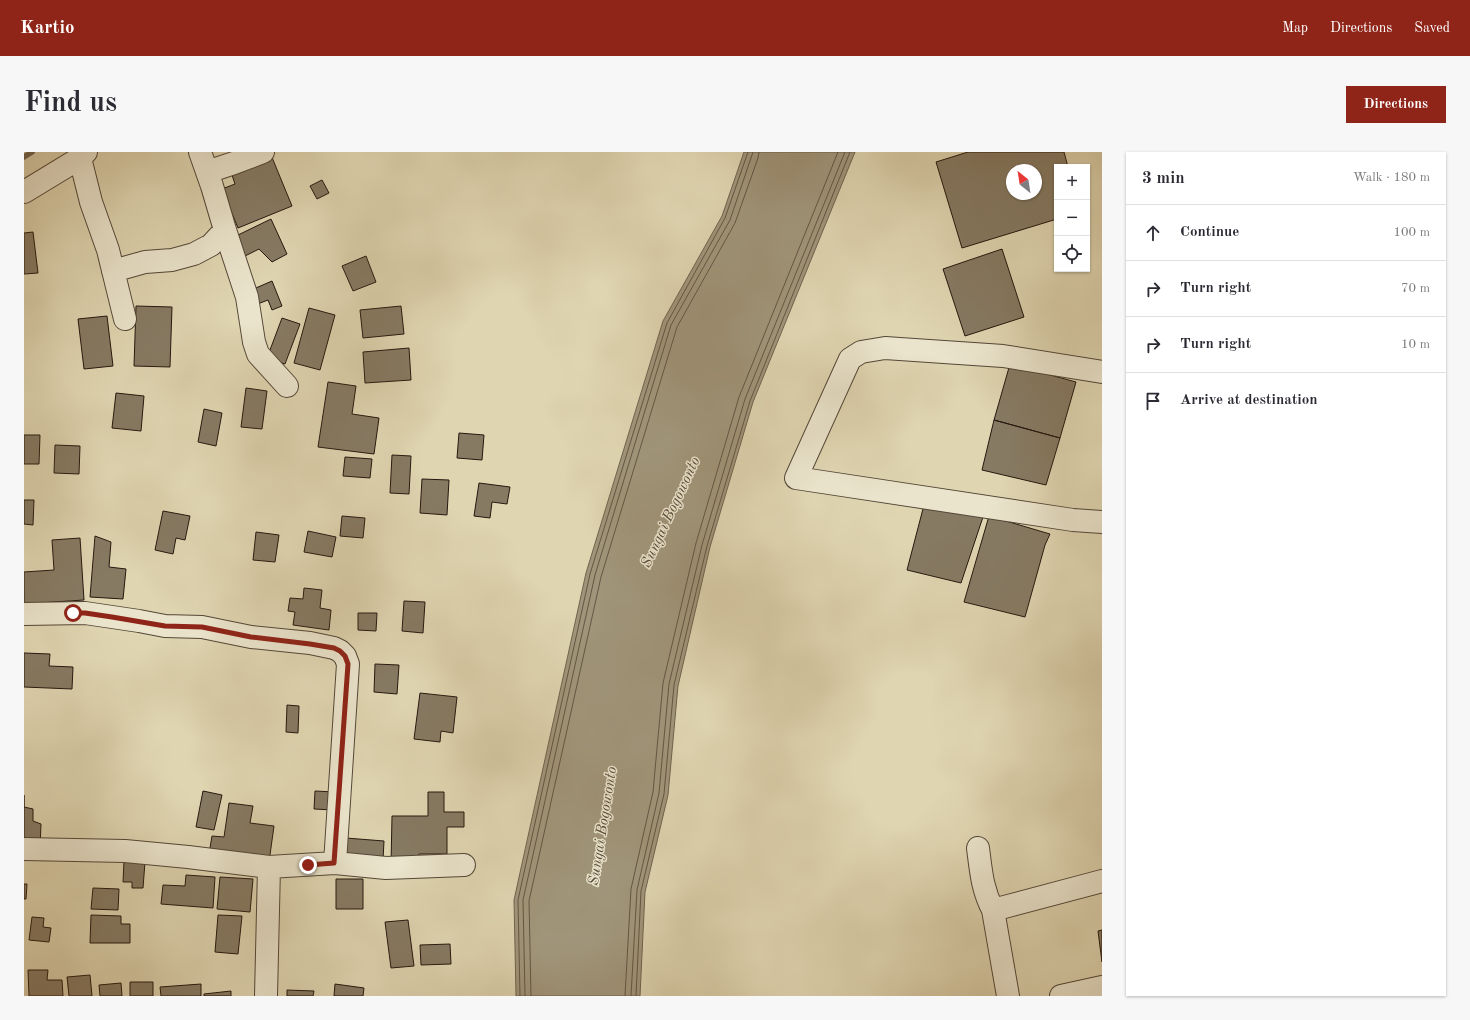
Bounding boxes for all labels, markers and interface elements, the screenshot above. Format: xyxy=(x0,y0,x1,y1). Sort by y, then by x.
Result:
text: Kartio xyxy=(20,19,75,38)
text: Map xyxy=(1282,21,1308,35)
text: Directions xyxy=(1330,21,1392,35)
text: Saved xyxy=(1414,21,1450,35)
button: Directions xyxy=(1346,86,1446,123)
text: Find us xyxy=(24,90,117,118)
north arrow xyxy=(1006,164,1042,200)
map controls xyxy=(1054,164,1090,272)
button: + xyxy=(1054,164,1090,200)
text: 3 min xyxy=(1142,170,1185,187)
text: Walk · 180 m xyxy=(1353,171,1430,184)
button: − xyxy=(1054,200,1090,236)
icon: ahead xyxy=(1142,222,1164,244)
text: Continue xyxy=(1180,225,1239,240)
text: 100 m xyxy=(1393,226,1430,239)
button: locate xyxy=(1054,236,1090,272)
icon: right xyxy=(1142,278,1164,300)
text: Turn right xyxy=(1180,281,1251,296)
text: 70 m xyxy=(1401,282,1430,295)
icon: right xyxy=(1142,334,1164,356)
text: Turn right xyxy=(1180,337,1251,352)
text: 10 m xyxy=(1401,338,1430,351)
icon: arrive xyxy=(1142,390,1164,412)
text: Arrive at destination xyxy=(1180,393,1318,408)
water label: Sungai Bogowonto xyxy=(639,455,704,570)
route start xyxy=(64,604,82,622)
water label: Sungai Bogowonto xyxy=(587,766,620,887)
route end xyxy=(299,856,317,874)

